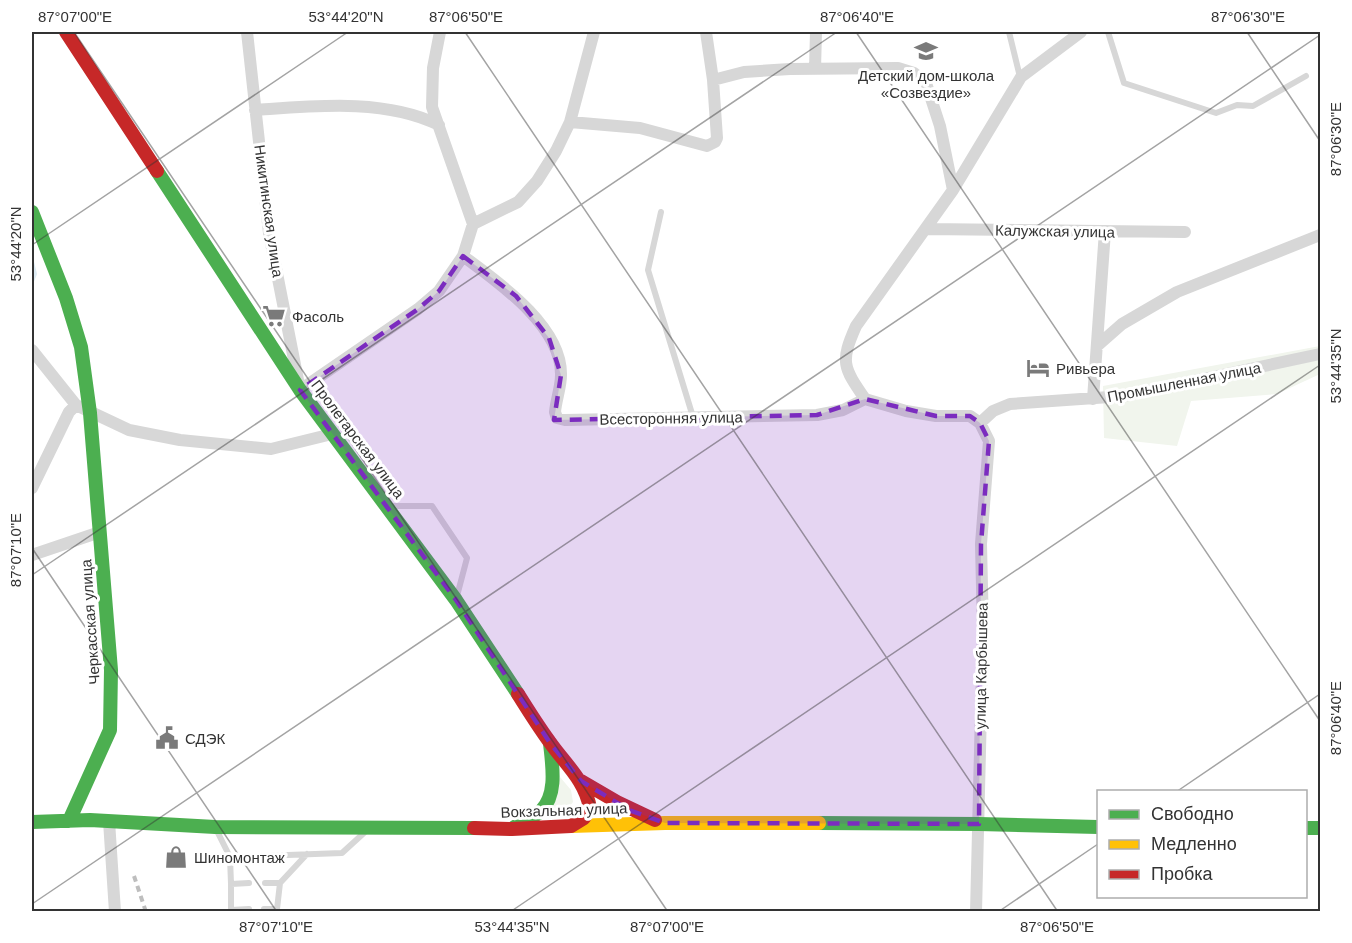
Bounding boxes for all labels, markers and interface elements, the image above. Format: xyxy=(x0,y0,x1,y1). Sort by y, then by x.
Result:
text: 87°07'00"E xyxy=(38,8,112,25)
text: 53°44'20"N xyxy=(308,8,384,25)
text: 87°06'50"E xyxy=(429,8,503,25)
text: 87°06'40"E xyxy=(820,8,894,25)
text: 87°06'30"E xyxy=(1211,8,1285,25)
school or university icon: Детский дом-школа «Созвездие» xyxy=(913,38,939,64)
place label: Детский дом-школа «Созвездие» xyxy=(858,67,995,101)
text: 87°06'30"E xyxy=(1327,102,1344,176)
street label: Никитинская улица xyxy=(251,143,287,279)
text: 53°44'20"N xyxy=(7,206,24,282)
street label: Калужская улица xyxy=(995,221,1116,241)
supermarket icon: Фасоль xyxy=(261,303,287,329)
place label: Фасоль xyxy=(292,308,344,325)
text: 53°44'35"N xyxy=(1327,328,1344,404)
hotel icon: Ривьера xyxy=(1025,355,1051,381)
street label: Промышленная улица xyxy=(1106,359,1263,405)
place label: Ривьера xyxy=(1056,360,1116,377)
street label: Пролетарская улица xyxy=(308,377,408,502)
street label: Всесторонняя улица xyxy=(599,408,743,428)
text: 87°07'10"E xyxy=(7,513,24,587)
street label: Черкасская улица xyxy=(77,558,103,685)
street label: улица Карбышева xyxy=(971,602,991,729)
text: 87°06'40"E xyxy=(1327,681,1344,755)
public building icon: СДЭК xyxy=(154,725,180,751)
place label: СДЭК xyxy=(185,730,225,747)
legend xyxy=(1097,790,1307,898)
street label: Вокзальная улица xyxy=(500,799,628,821)
text: Свободно xyxy=(1151,804,1234,824)
text: Медленно xyxy=(1151,834,1237,854)
shop icon: Шиномонтаж xyxy=(163,844,189,870)
place label: Шиномонтаж xyxy=(194,849,285,866)
text: Пробка xyxy=(1151,864,1214,884)
text: 87°07'10"E xyxy=(239,918,313,935)
text: 53°44'35"N xyxy=(474,918,550,935)
text: 87°07'00"E xyxy=(630,918,704,935)
text: 87°06'50"E xyxy=(1020,918,1094,935)

